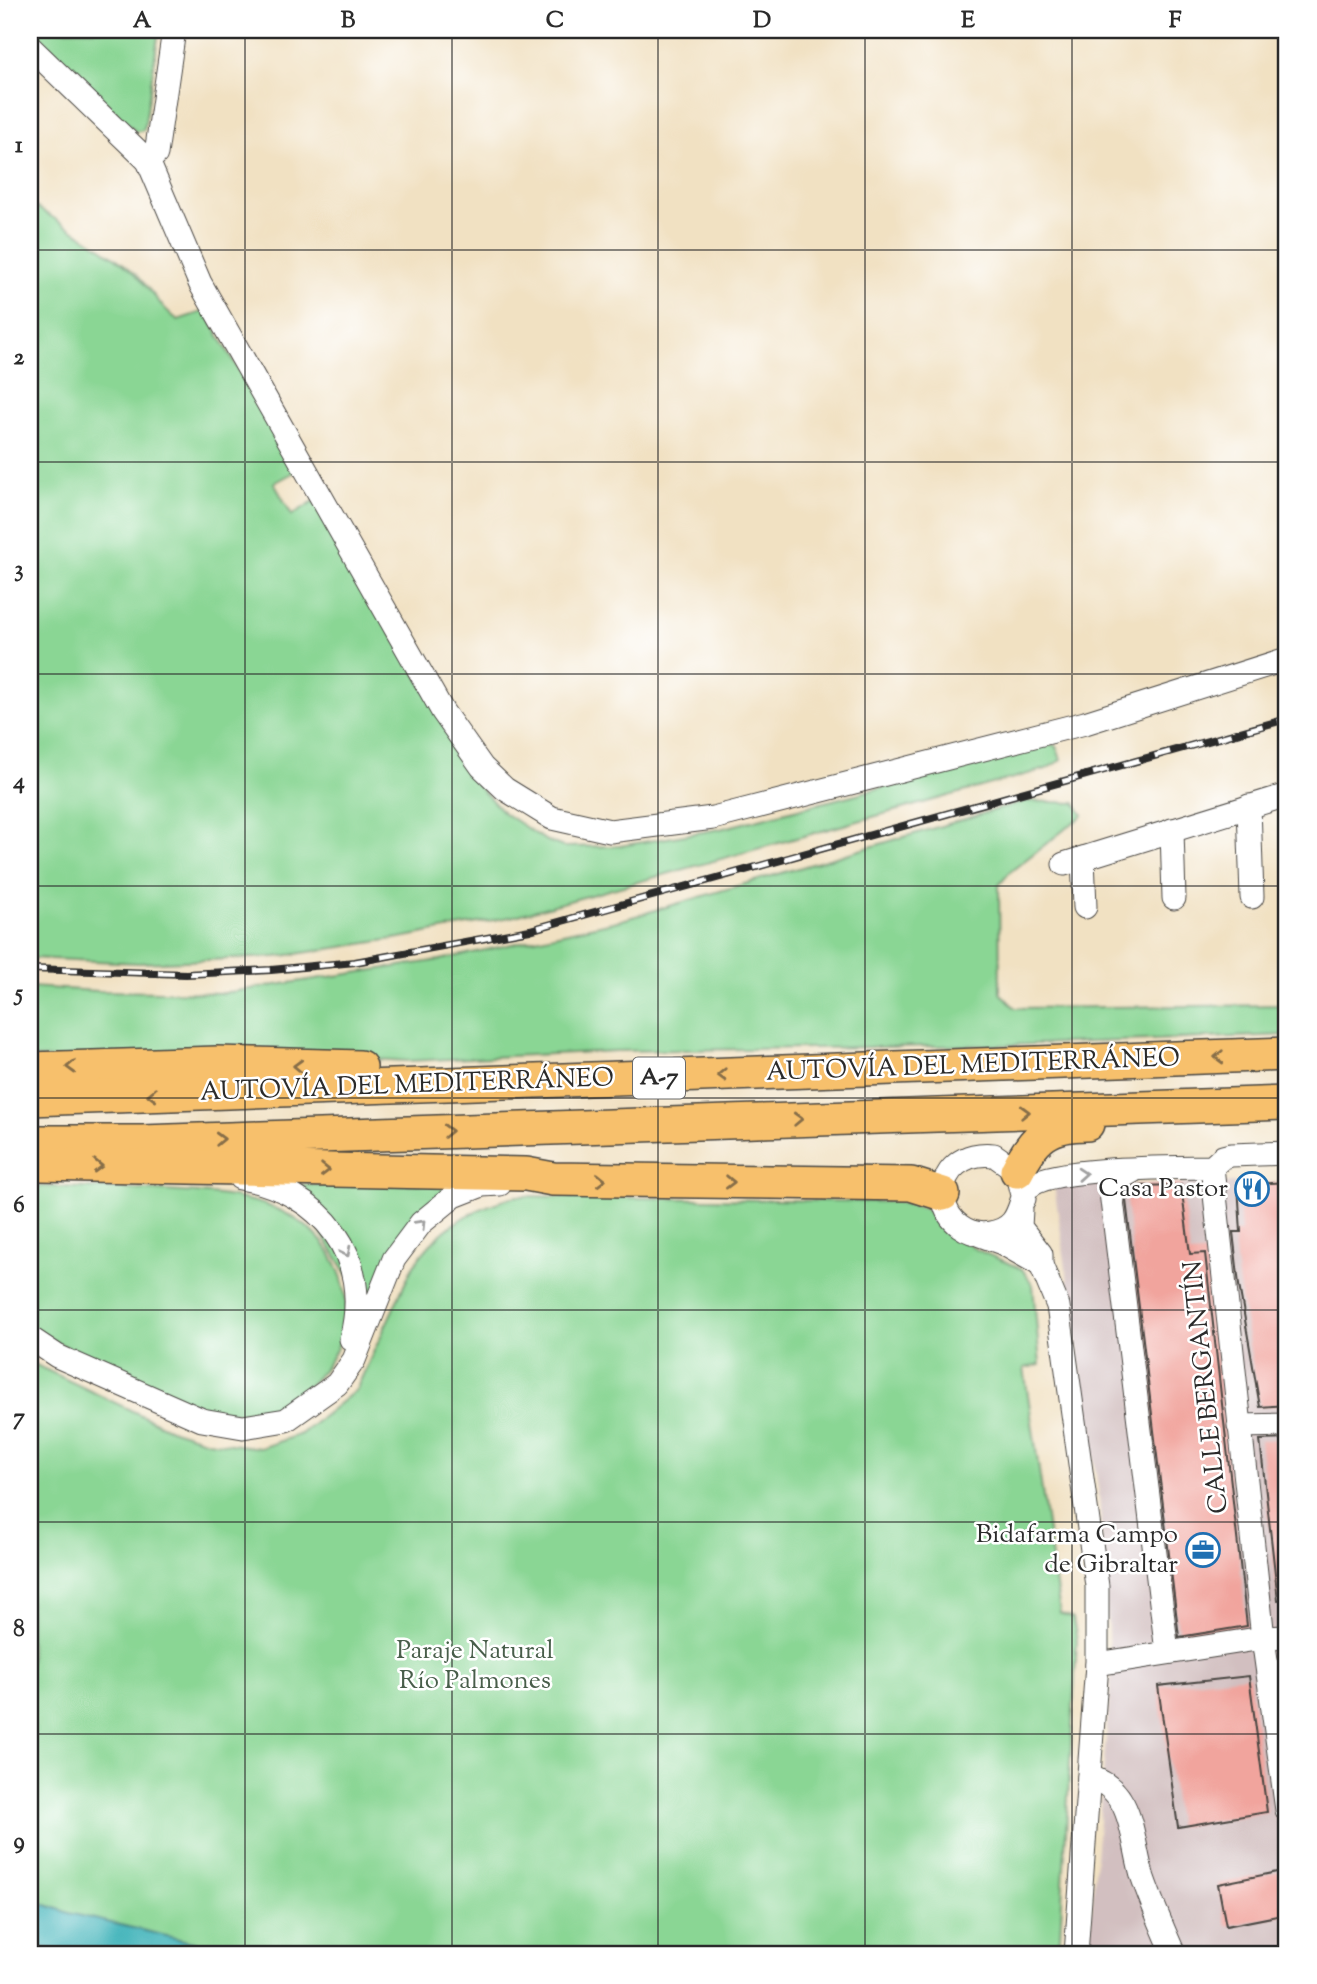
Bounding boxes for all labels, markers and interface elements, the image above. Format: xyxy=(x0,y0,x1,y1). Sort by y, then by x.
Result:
text: A xyxy=(133,5,152,38)
text: B xyxy=(341,5,356,38)
text: C xyxy=(546,5,564,38)
text: D xyxy=(753,5,771,38)
text: E xyxy=(961,5,975,38)
text: F xyxy=(1169,5,1182,38)
text: 1 xyxy=(15,130,23,163)
text: 2 xyxy=(14,342,25,375)
text: 3 xyxy=(14,554,24,587)
text: 4 xyxy=(12,766,25,799)
text: 5 xyxy=(13,978,23,1011)
street label: AUTOVÍA DEL MEDITERRÁNEO xyxy=(765,1040,1181,1092)
one-way arrow xyxy=(1213,1049,1224,1064)
one-way arrow xyxy=(292,1058,303,1073)
road number: A-7 xyxy=(633,1058,685,1098)
one-way arrow xyxy=(65,1060,76,1075)
street label: AUTOVÍA DEL MEDITERRÁNEO xyxy=(199,1060,615,1112)
one-way arrow xyxy=(717,1068,728,1083)
one-way arrow xyxy=(146,1087,157,1102)
one-way arrow xyxy=(1020,1104,1031,1119)
one-way arrow xyxy=(792,1112,803,1127)
one-way arrow xyxy=(443,1124,454,1139)
one-way arrow xyxy=(216,1131,226,1147)
one-way arrow xyxy=(93,1158,104,1173)
one-way arrow xyxy=(321,1162,331,1178)
one-way arrow xyxy=(1076,1167,1087,1182)
restaurant icon: Casa Pastor xyxy=(1233,1170,1271,1208)
place label: Casa Pastor xyxy=(1098,1171,1228,1208)
one-way arrow xyxy=(596,1172,607,1187)
one-way arrow xyxy=(726,1174,736,1190)
text: 6 xyxy=(13,1190,25,1223)
one-way arrow xyxy=(412,1219,425,1232)
one-way arrow xyxy=(338,1245,351,1257)
street label: CALLE BERGANTÍN xyxy=(1175,1259,1239,1515)
text: 7 xyxy=(13,1402,25,1435)
place label: Bidafarma Campo de Gibraltar xyxy=(976,1517,1178,1584)
office icon: Bidafarma Campo de Gibraltar xyxy=(1184,1531,1222,1569)
text: 8 xyxy=(13,1614,25,1647)
park label: Paraje Natural Río Palmones xyxy=(396,1633,554,1700)
text: 9 xyxy=(13,1826,25,1859)

